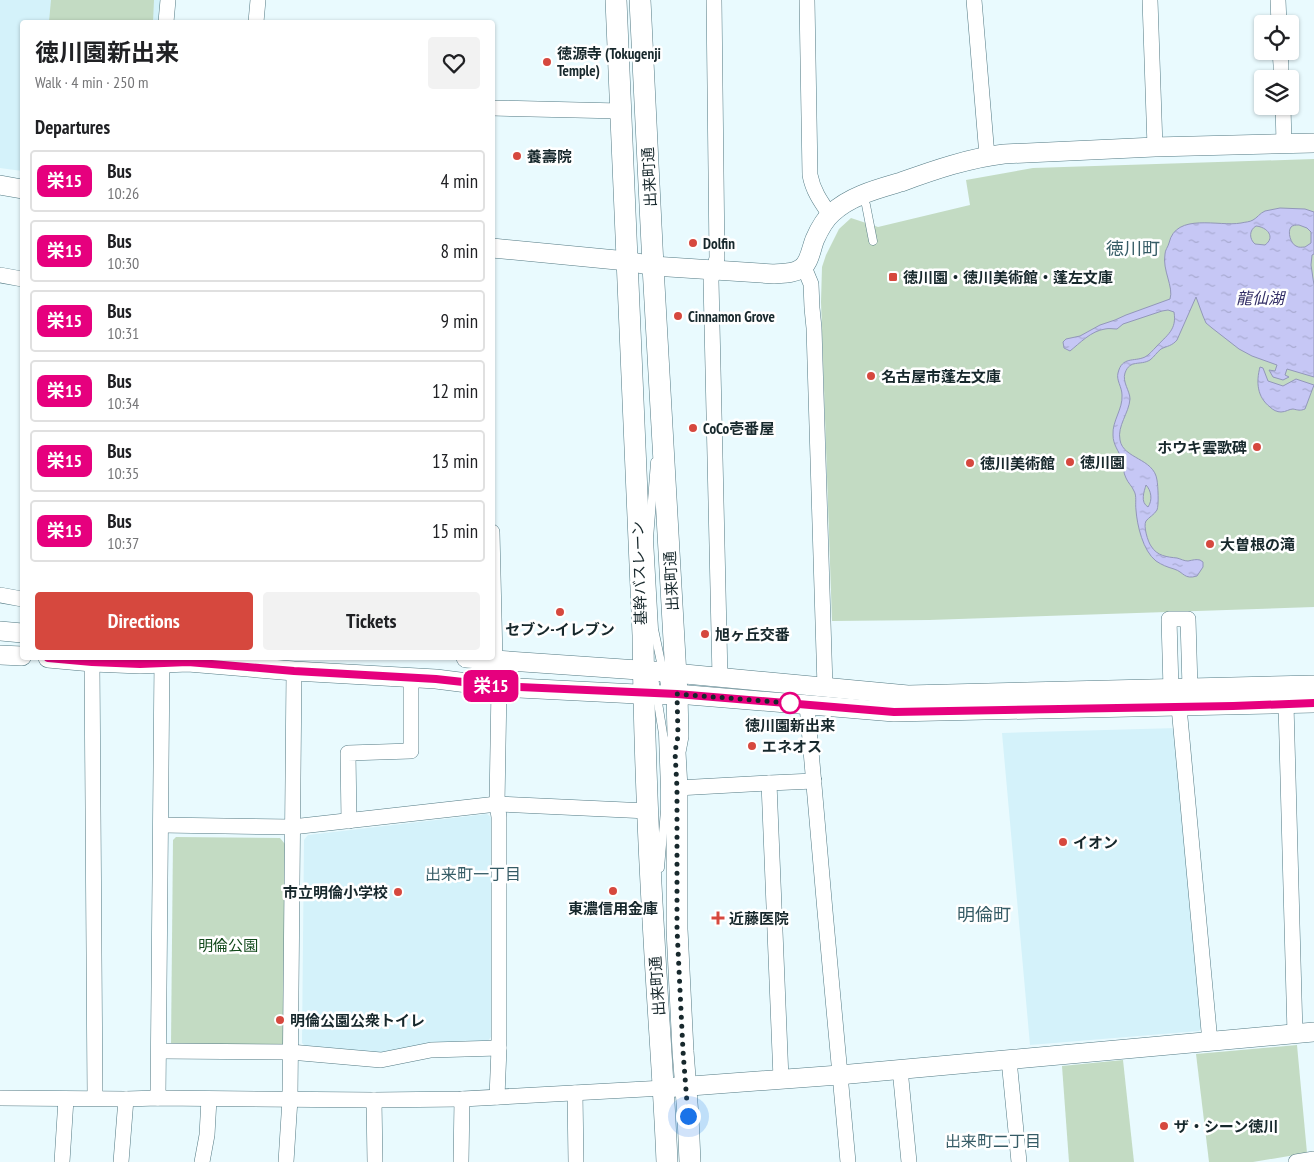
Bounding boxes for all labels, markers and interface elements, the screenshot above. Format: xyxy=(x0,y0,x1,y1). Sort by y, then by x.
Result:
map controls xyxy=(1254,15,1299,115)
button: locate xyxy=(1254,15,1299,60)
text: 徳川園新出来 xyxy=(35,37,179,68)
button: heart xyxy=(428,37,480,89)
place label: 徳源寺 (Tokugenji Temple) xyxy=(557,44,661,80)
marker: 徳源寺 (Tokugenji Temple) xyxy=(541,56,553,68)
button: layers xyxy=(1254,70,1299,115)
text: Walk · 4 min · 250 m xyxy=(35,72,148,92)
text: Departures xyxy=(35,115,110,139)
place label: 養壽院 xyxy=(527,147,572,166)
street label: 出来町通 xyxy=(638,147,660,207)
marker: 養壽院 xyxy=(511,150,523,162)
text: Bus xyxy=(107,159,132,183)
text: 栄15 xyxy=(47,169,82,192)
text: 4 min xyxy=(441,169,478,193)
text: 10:26 xyxy=(107,183,139,203)
text: Bus xyxy=(107,229,132,253)
place label: Dolfin xyxy=(703,234,735,253)
marker: Dolfin xyxy=(687,237,699,249)
district label: 徳川町 xyxy=(1106,237,1160,260)
text: 栄15 xyxy=(47,239,82,262)
text: 8 min xyxy=(441,239,478,263)
text: 10:30 xyxy=(107,253,139,273)
place label: 徳川園・徳川美術館・蓬左文庫 xyxy=(903,268,1113,287)
marker: 徳川園・徳川美術館・蓬左文庫 xyxy=(887,271,899,283)
water label: 龍仙湖 xyxy=(1236,288,1287,308)
text: Bus xyxy=(107,299,132,323)
place label: Cinnamon Grove xyxy=(688,307,775,326)
text: 栄15 xyxy=(47,309,82,332)
text: 9 min xyxy=(441,309,478,333)
marker: Cinnamon Grove xyxy=(672,310,684,322)
text: 10:31 xyxy=(107,323,139,343)
place label: 名古屋市蓬左文庫 xyxy=(881,367,1001,386)
text: Bus xyxy=(107,369,132,393)
marker: 名古屋市蓬左文庫 xyxy=(865,370,877,382)
text: 栄15 xyxy=(47,379,82,402)
text: 12 min xyxy=(432,379,478,403)
text: 10:34 xyxy=(107,393,139,413)
place label: CoCo壱番屋 xyxy=(703,419,774,438)
marker: CoCo壱番屋 xyxy=(687,422,699,434)
place label: ホウキ雲歌碑 xyxy=(1157,438,1247,457)
text: Bus xyxy=(107,439,132,463)
marker: ホウキ雲歌碑 xyxy=(1251,441,1263,453)
text: 栄15 xyxy=(47,449,82,472)
text: 13 min xyxy=(432,449,478,473)
place label: 徳川園 xyxy=(1080,453,1125,472)
place label: 徳川美術館 xyxy=(980,454,1055,473)
marker: 徳川園 xyxy=(1064,456,1076,468)
marker: 徳川美術館 xyxy=(964,457,976,469)
text: 10:35 xyxy=(107,463,139,483)
text: Bus xyxy=(107,509,132,533)
text: 栄15 xyxy=(47,519,82,542)
text: 15 min xyxy=(432,519,478,543)
street label: 基幹バスレーン xyxy=(628,521,650,625)
text: 10:37 xyxy=(107,533,139,553)
place label: 大曽根の滝 xyxy=(1220,535,1295,554)
marker: 大曽根の滝 xyxy=(1204,538,1216,550)
street label: 出来町通 xyxy=(660,551,682,611)
button: Directions xyxy=(35,592,253,650)
button: Tickets xyxy=(263,592,480,650)
marker: セブン-イレブン xyxy=(554,606,566,618)
place label: セブン-イレブン xyxy=(505,620,615,639)
place label: 旭ヶ丘交番 xyxy=(715,625,790,644)
marker: 旭ヶ丘交番 xyxy=(699,628,711,640)
line badge: 栄15 xyxy=(462,670,520,702)
text: 栄15 xyxy=(473,674,509,697)
marker: 徳川園新出来 xyxy=(779,692,801,714)
place label: 徳川園新出来 xyxy=(745,716,835,735)
place label: エネオス xyxy=(762,737,822,756)
marker: エネオス xyxy=(746,740,758,752)
place label: イオン xyxy=(1073,833,1118,852)
marker: イオン xyxy=(1057,836,1069,848)
district label: 出来町一丁目 xyxy=(425,864,521,884)
place label: 市立明倫小学校 xyxy=(283,883,388,902)
marker: 東濃信用金庫 xyxy=(607,885,619,897)
marker: 市立明倫小学校 xyxy=(392,886,404,898)
place label: 東濃信用金庫 xyxy=(568,899,658,918)
district label: 明倫町 xyxy=(957,903,1011,926)
place label: 近藤医院 xyxy=(729,909,789,928)
marker: 近藤医院 xyxy=(711,911,725,925)
park label: 明倫公園 xyxy=(198,936,258,955)
street label: 出来町通 xyxy=(645,955,669,1017)
place label: 明倫公園公衆トイレ xyxy=(290,1011,425,1030)
marker: 明倫公園公衆トイレ xyxy=(274,1014,286,1026)
your location xyxy=(676,1104,701,1129)
place label: ザ・シーン徳川 xyxy=(1174,1117,1278,1136)
marker: ザ・シーン徳川 xyxy=(1158,1120,1170,1132)
district label: 出来町二丁目 xyxy=(945,1131,1041,1151)

